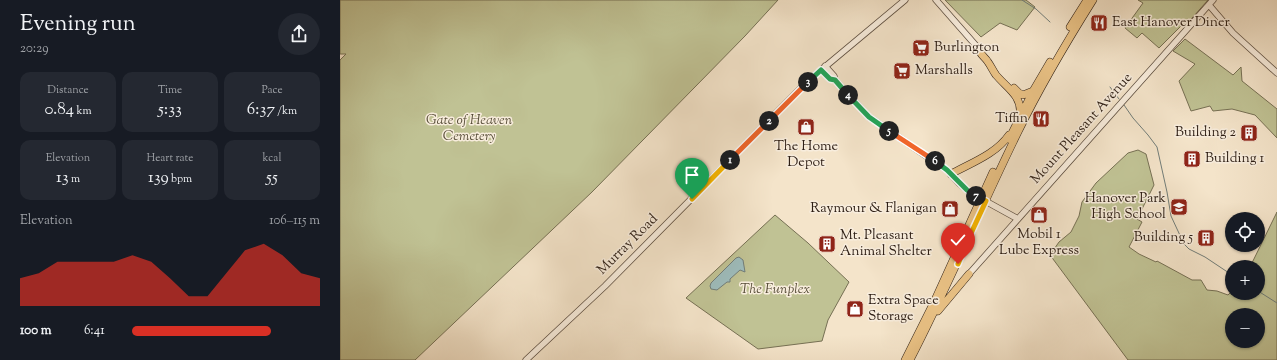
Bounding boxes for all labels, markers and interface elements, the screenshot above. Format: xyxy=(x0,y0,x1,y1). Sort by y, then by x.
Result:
text: Evening run xyxy=(20,9,136,41)
button: share xyxy=(278,13,320,55)
restaurant icon: East Hanover Diner xyxy=(1089,13,1109,33)
place label: East Hanover Diner xyxy=(1112,13,1230,33)
supermarket icon: Burlington xyxy=(911,38,931,58)
place label: Burlington xyxy=(934,38,1000,58)
text: 20:29 xyxy=(20,40,49,58)
supermarket icon: Marshalls xyxy=(892,61,912,81)
place label: Marshalls xyxy=(915,61,973,81)
street label: Mount Pleasant Avenue xyxy=(1027,69,1137,189)
pin: 3 xyxy=(798,72,818,92)
text: 3 xyxy=(806,74,810,90)
text: Distance xyxy=(47,82,89,98)
text: Time xyxy=(158,82,182,98)
text: Pace xyxy=(261,82,283,98)
pin: 4 xyxy=(838,85,858,105)
text: 4 xyxy=(845,87,851,103)
text: 0.84 xyxy=(44,98,74,122)
text: 5:33 xyxy=(158,98,182,122)
text: 6:37 xyxy=(247,98,275,122)
text: km xyxy=(74,103,92,119)
text: /km xyxy=(275,103,297,119)
place label: Tiffin xyxy=(995,109,1028,129)
restaurant icon: Tiffin xyxy=(1031,109,1051,129)
park label: Gate of Heaven Cemetery xyxy=(426,111,513,147)
pin: 2 xyxy=(759,111,779,131)
text: 2 xyxy=(766,113,772,129)
shop icon: The Home Depot xyxy=(796,117,816,137)
pin: 5 xyxy=(879,121,899,141)
text: 5 xyxy=(887,123,891,139)
place label: Building 2 xyxy=(1175,123,1236,143)
building icon: Building 2 xyxy=(1239,123,1259,143)
place label: The Home Depot xyxy=(774,137,838,173)
building icon: Building 1 xyxy=(1182,149,1202,169)
place label: Building 1 xyxy=(1205,149,1264,169)
text: Elevation xyxy=(46,150,90,166)
text: Heart rate xyxy=(147,150,193,166)
text: kcal xyxy=(263,150,281,166)
pin: 1 xyxy=(720,150,740,170)
pin: 6 xyxy=(925,151,945,171)
text: 1 xyxy=(728,152,732,168)
text: 6 xyxy=(932,153,938,169)
pin xyxy=(675,158,709,199)
icon: arrive xyxy=(681,164,703,186)
text: 13 xyxy=(56,166,69,190)
text: 139 xyxy=(148,166,169,190)
text: 55 xyxy=(266,166,278,190)
text: m xyxy=(69,171,80,187)
text: bpm xyxy=(169,171,192,187)
pin: 7 xyxy=(966,186,986,206)
text: 7 xyxy=(973,188,979,204)
place label: Hanover Park High School xyxy=(1085,189,1166,225)
school or university icon: Hanover Park High School xyxy=(1169,197,1189,217)
place label: Raymour & Flanigan xyxy=(810,199,937,219)
shop icon: Raymour & Flanigan xyxy=(940,199,960,219)
shop icon: Mobil 1 Lube Express xyxy=(1029,205,1049,225)
street label: Murray Road xyxy=(593,210,663,280)
text: Elevation xyxy=(20,212,73,230)
text: 106–115 m xyxy=(269,212,320,230)
map controls xyxy=(1225,212,1265,348)
button: locate xyxy=(1225,212,1265,252)
pin xyxy=(941,223,975,264)
place label: Mobil 1 Lube Express xyxy=(999,225,1079,261)
place label: Mt. Pleasant Animal Shelter xyxy=(840,226,932,262)
place label: Building 5 xyxy=(1134,228,1193,248)
building icon: Building 5 xyxy=(1196,228,1216,248)
icon: check xyxy=(947,229,969,251)
building icon: Mt. Pleasant Animal Shelter xyxy=(817,234,837,254)
button: + xyxy=(1225,260,1265,300)
park label: The Funplex xyxy=(740,280,810,300)
place label: Extra Space Storage xyxy=(868,291,939,327)
shop icon: Extra Space Storage xyxy=(845,299,865,319)
button: − xyxy=(1225,308,1265,348)
text: 100 m xyxy=(20,322,52,340)
text: 6:41 xyxy=(84,322,105,340)

